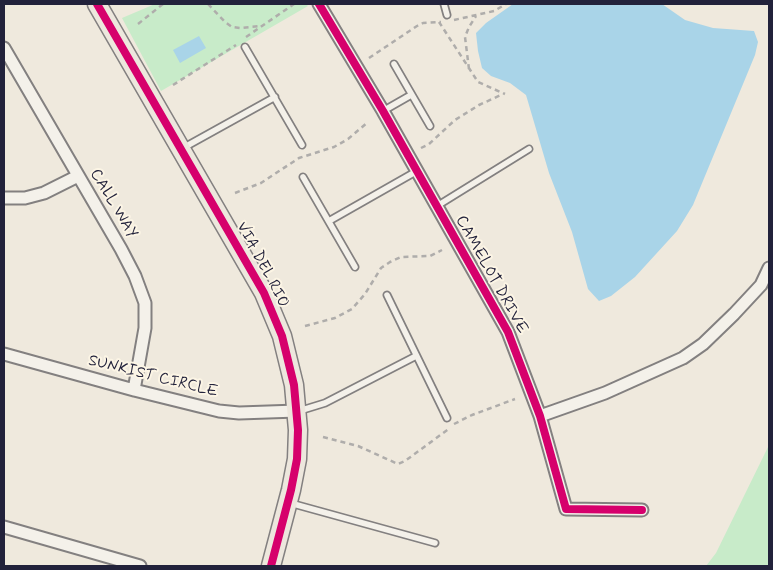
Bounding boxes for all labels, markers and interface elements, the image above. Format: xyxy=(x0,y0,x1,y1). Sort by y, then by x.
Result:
street label: CALL WAY xyxy=(85,166,141,242)
street label: CAMELOT DRIVE xyxy=(451,212,531,338)
street label: VIA DEL RIO xyxy=(231,219,293,311)
street label: SUNKIST CIRCLE xyxy=(86,352,220,402)

